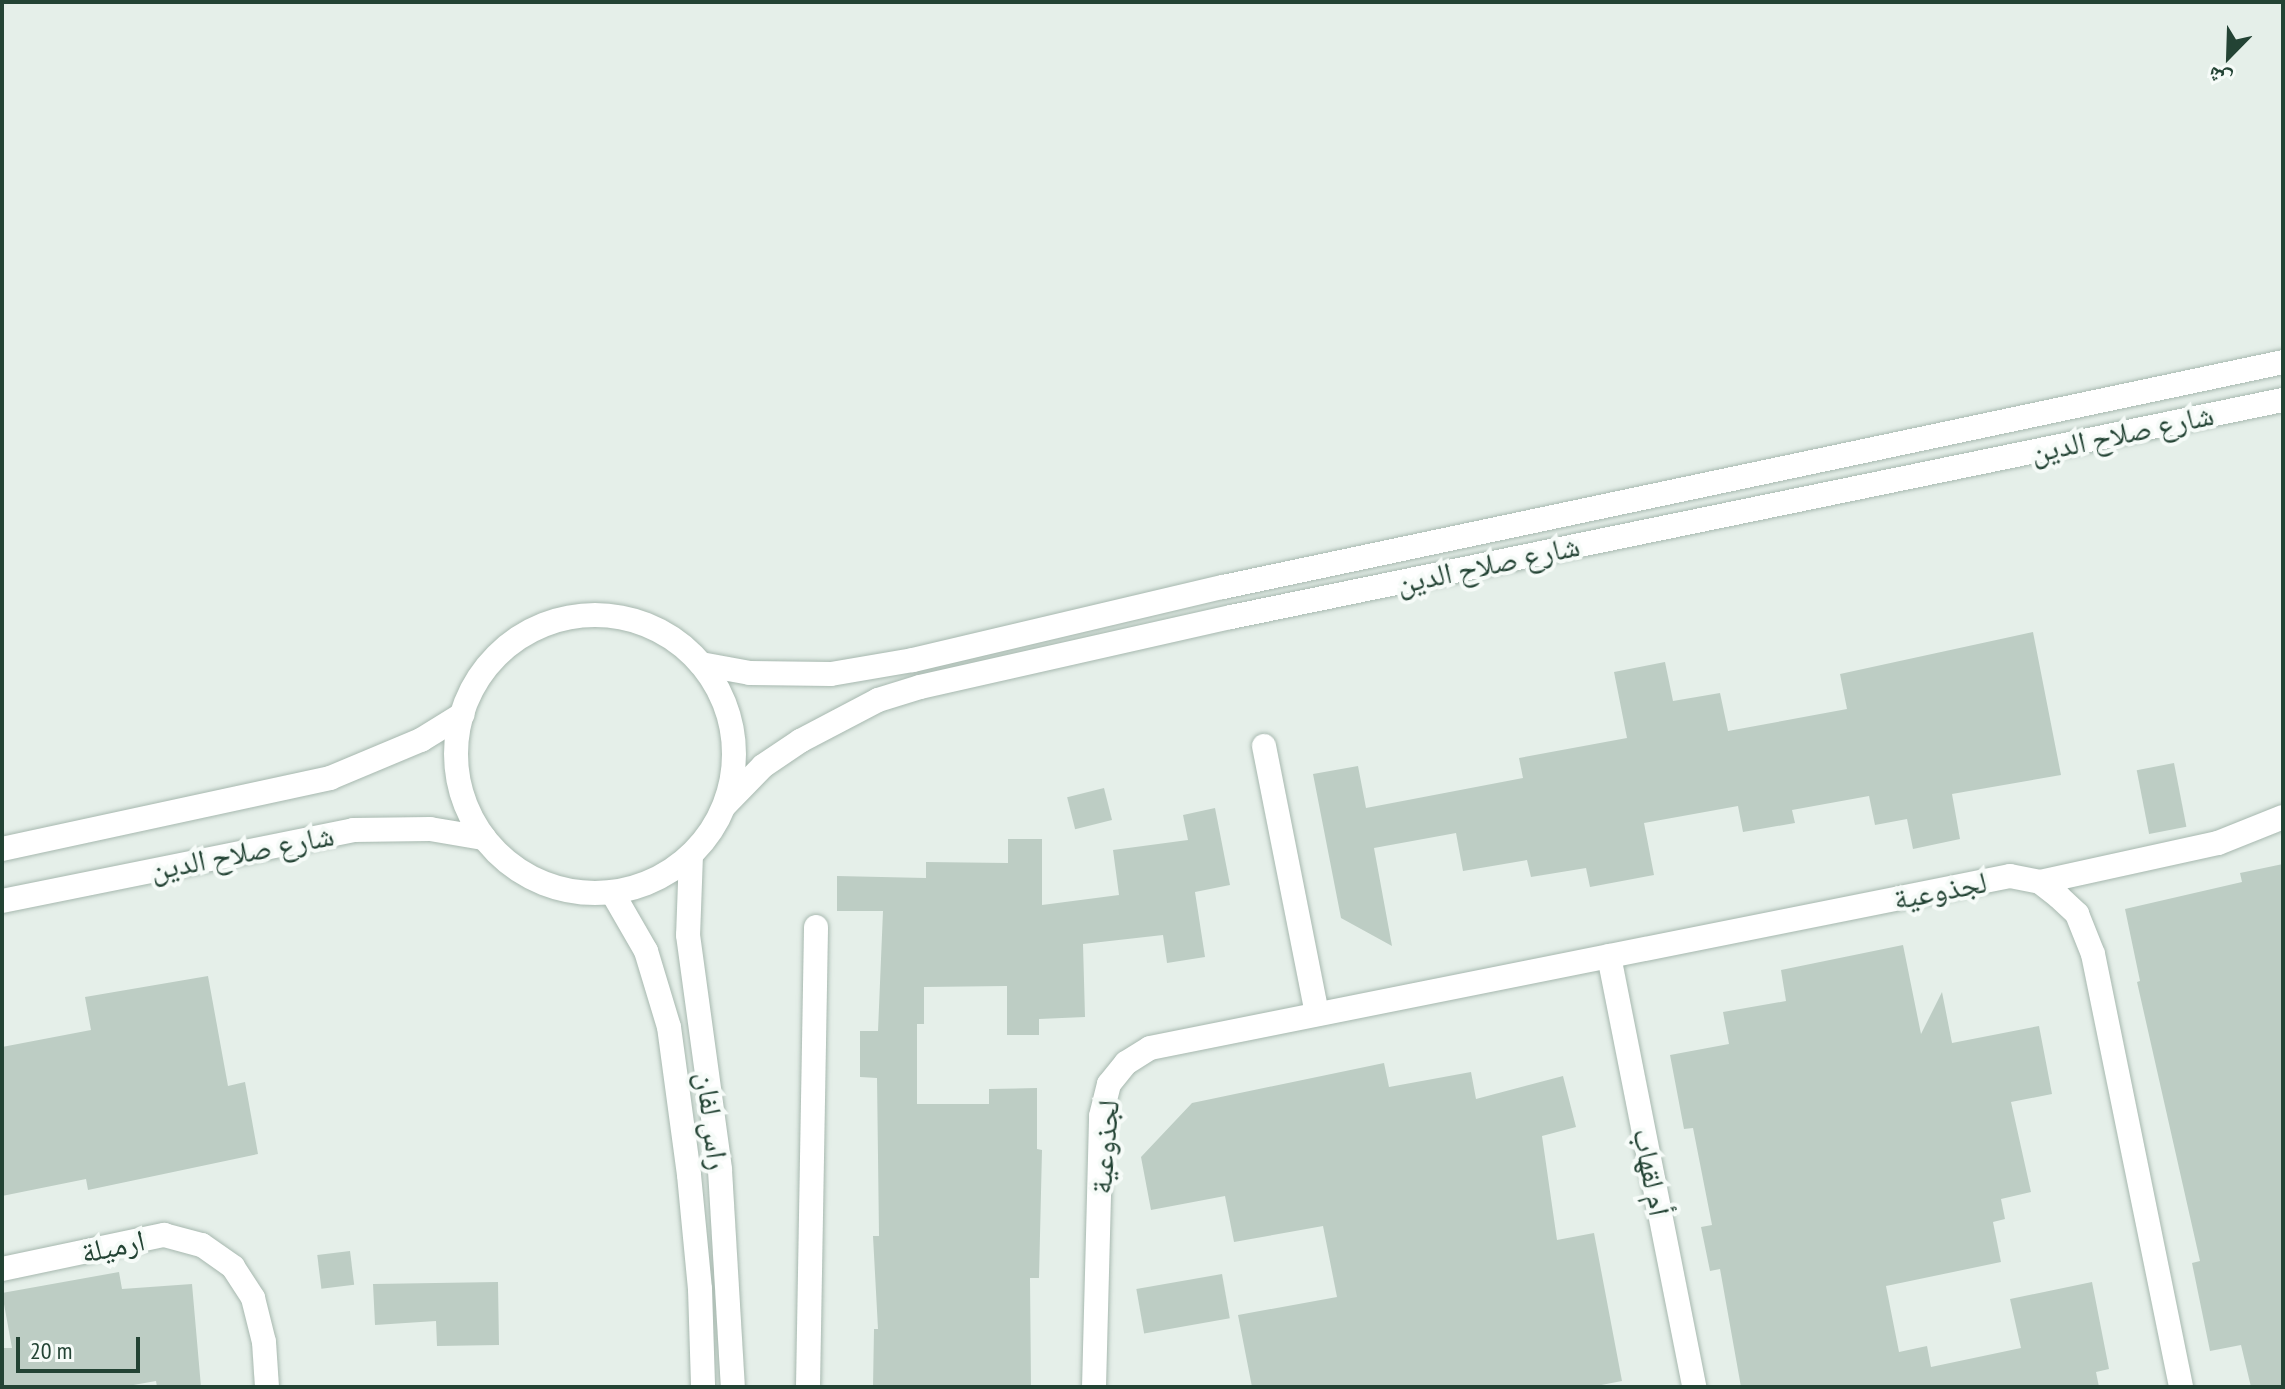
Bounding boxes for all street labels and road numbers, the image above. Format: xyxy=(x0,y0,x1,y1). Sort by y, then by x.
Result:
street label: شارع صلاح الدين xyxy=(2027,396,2217,470)
street label: شارع صلاح الدين xyxy=(1393,527,1583,601)
street label: شارع صلاح الدين xyxy=(147,817,337,887)
street label: لجذوعية xyxy=(1890,863,1990,917)
street label: راس لفان xyxy=(689,1070,737,1172)
street label: لجذوعية xyxy=(1082,1099,1126,1195)
street label: أم لقهاب xyxy=(1626,1125,1678,1219)
street label: ارميلة xyxy=(78,1222,148,1270)

